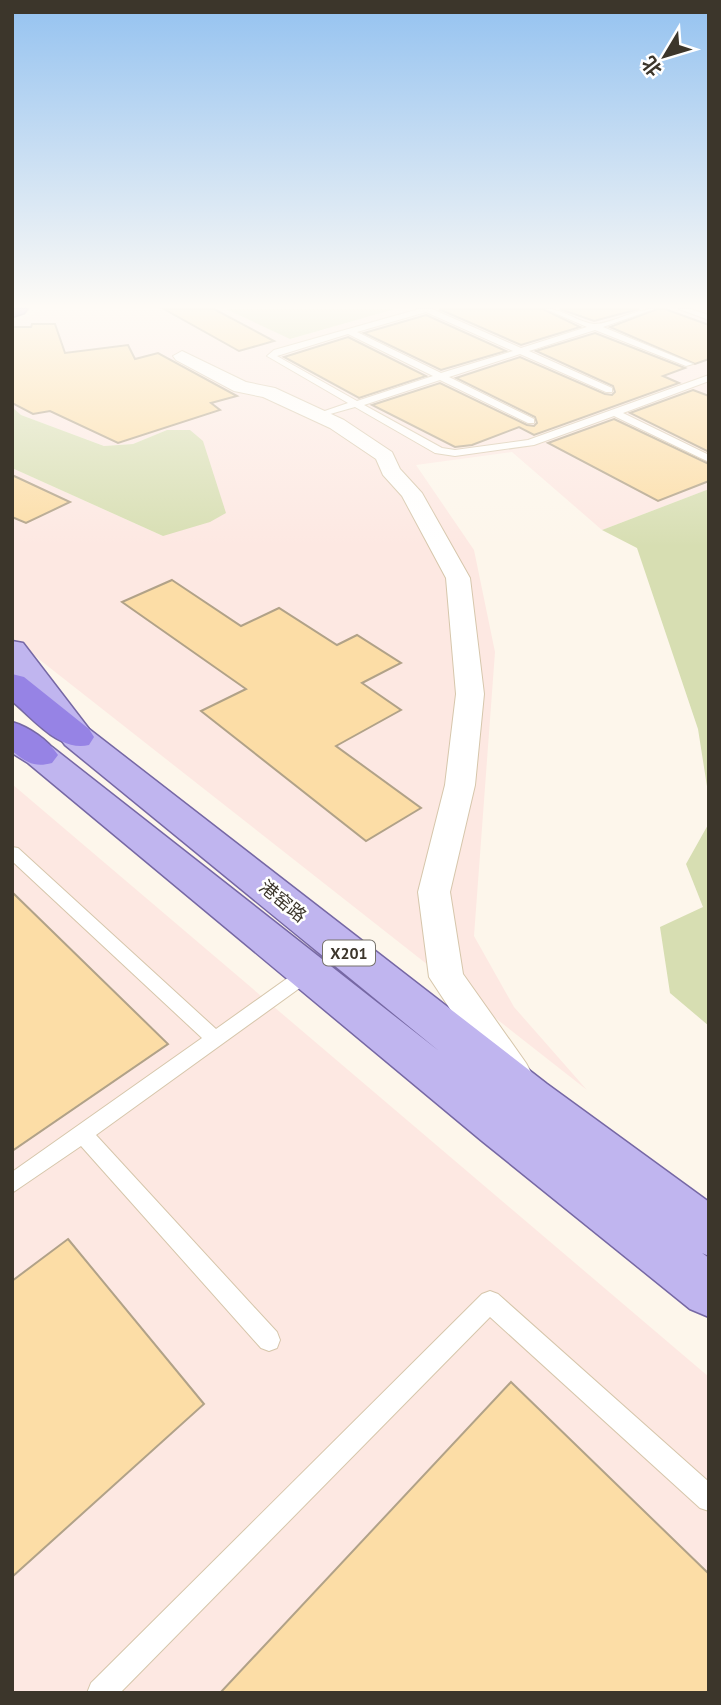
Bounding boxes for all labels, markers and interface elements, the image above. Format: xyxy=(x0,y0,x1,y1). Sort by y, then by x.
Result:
north arrow xyxy=(630,21,700,91)
text: 北 xyxy=(636,52,667,81)
street label: 港窑路 xyxy=(255,875,311,927)
road number: X201 xyxy=(323,940,375,965)

